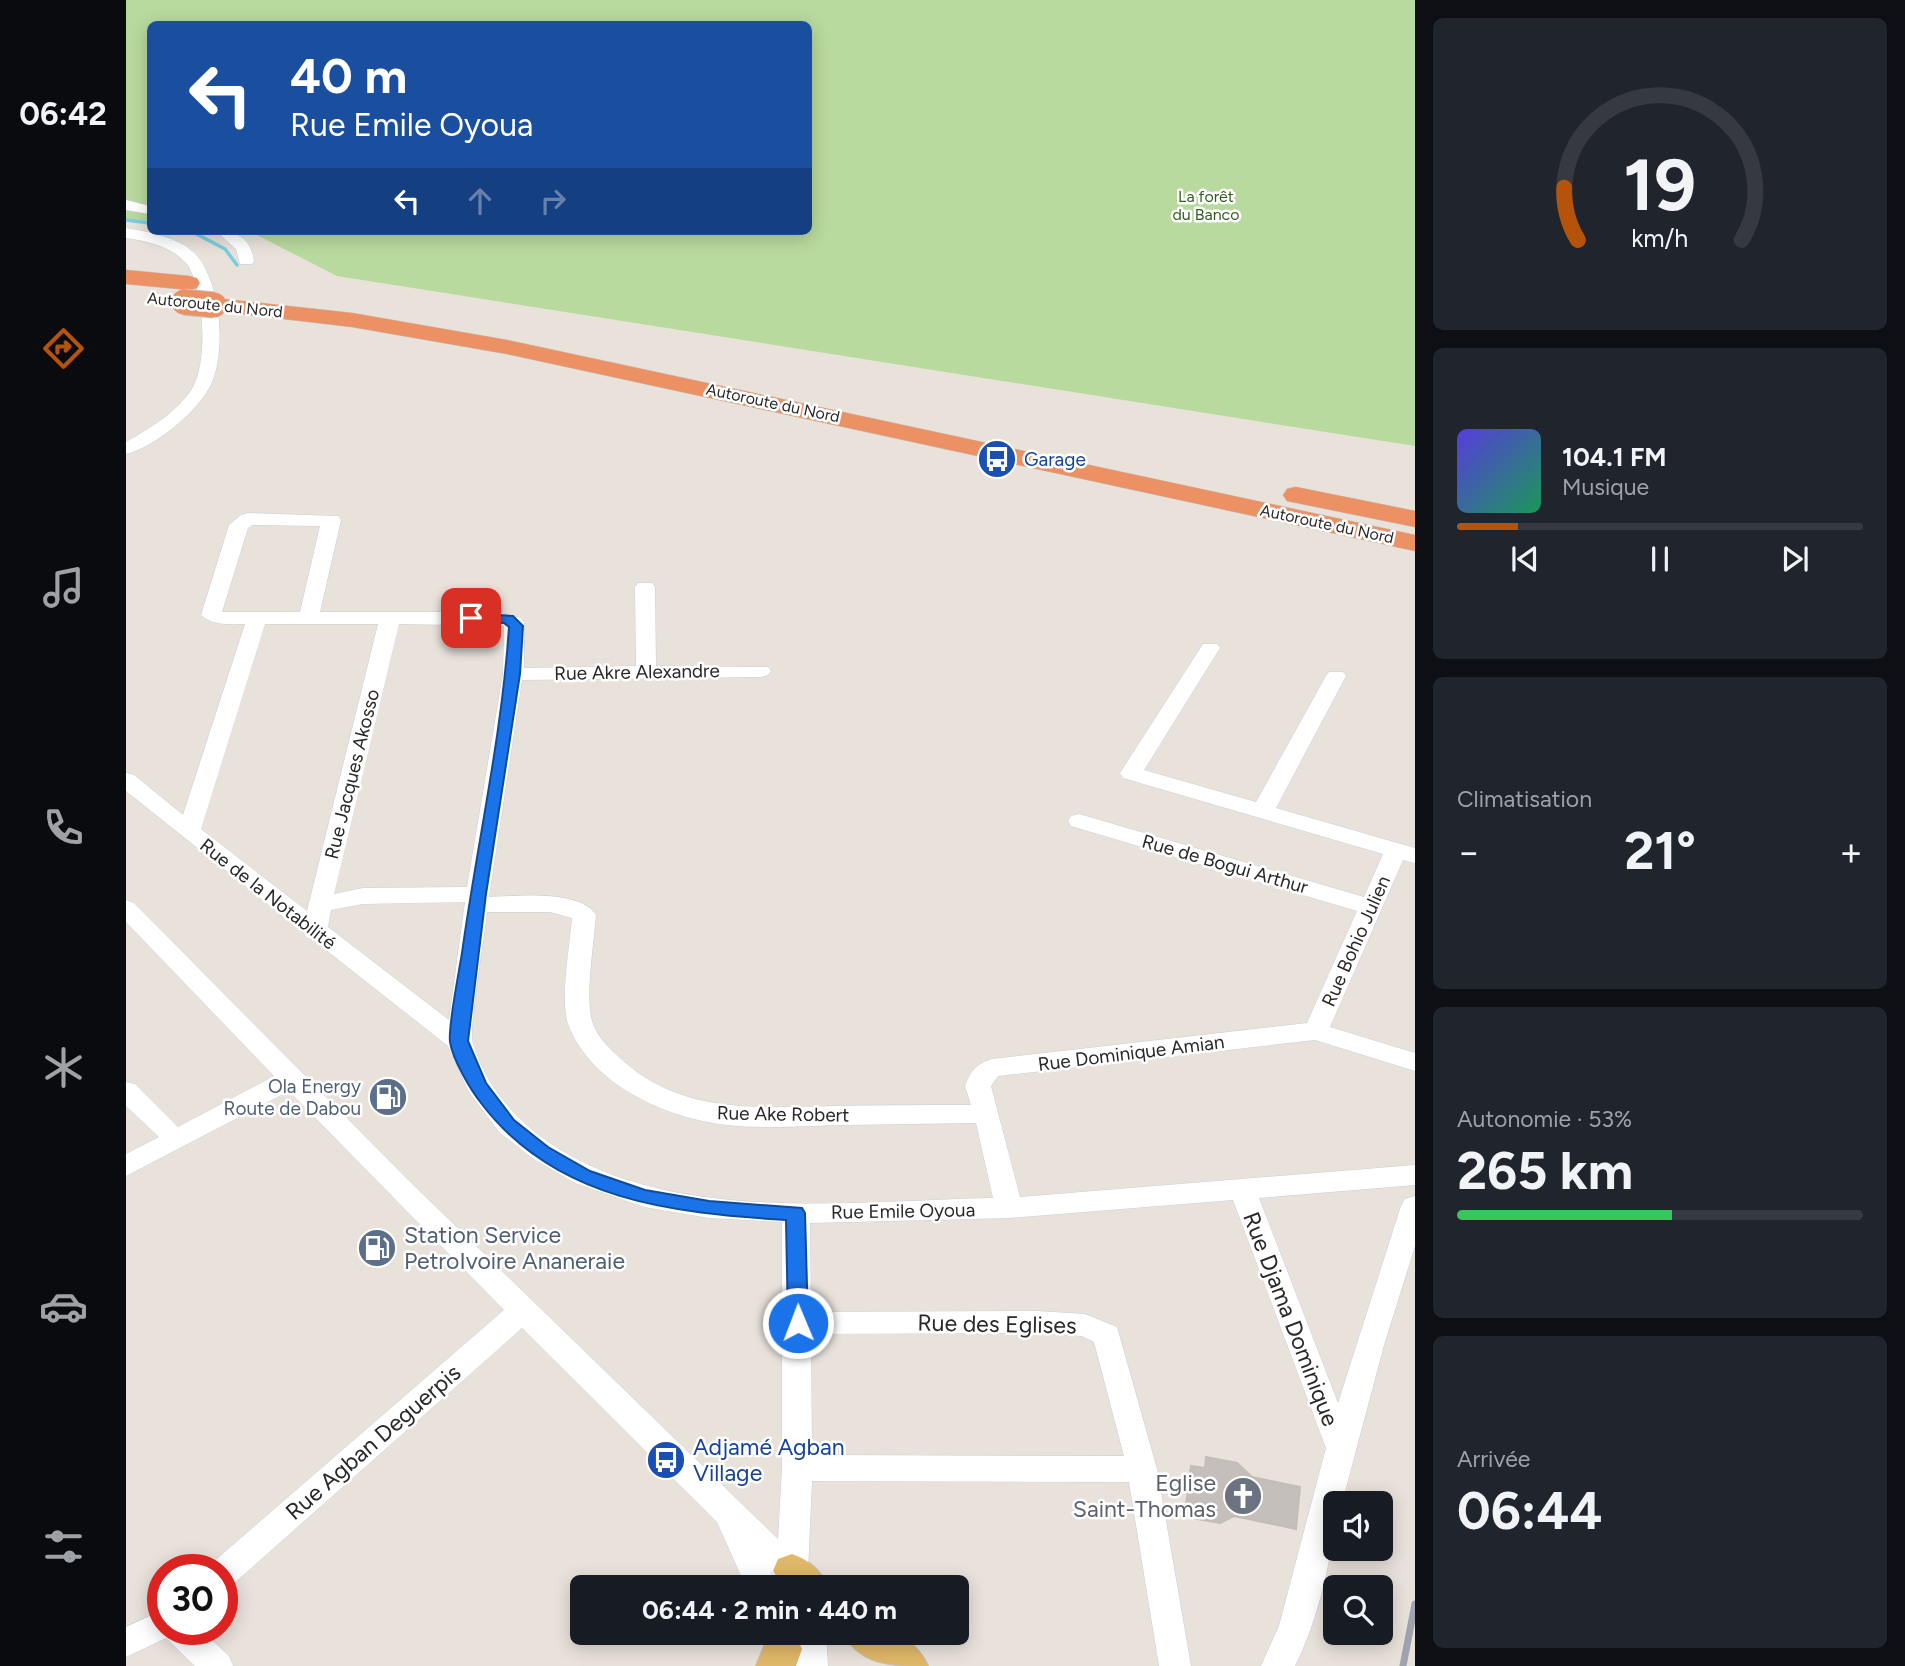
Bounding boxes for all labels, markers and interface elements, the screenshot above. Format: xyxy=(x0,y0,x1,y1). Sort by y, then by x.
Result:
text: 40 m xyxy=(290,46,407,105)
icon: left xyxy=(175,49,266,140)
text: 06:42 xyxy=(19,95,107,133)
text: Rue Emile Oyoua xyxy=(290,106,533,144)
text: 19 xyxy=(1624,141,1696,228)
icon: left xyxy=(388,182,426,220)
icon: ahead xyxy=(461,182,499,220)
icon: right xyxy=(534,182,572,220)
park label: La forêt du Banco xyxy=(1172,187,1240,224)
text: km/h xyxy=(1631,223,1689,253)
street label: Autoroute du Nord xyxy=(146,288,284,322)
icon: directions xyxy=(39,324,88,373)
street label: Autoroute du Nord xyxy=(704,380,842,426)
bus stop icon: Garage xyxy=(976,438,1018,480)
text: 104.1 FM xyxy=(1562,441,1667,473)
place label: Garage xyxy=(1024,448,1086,471)
text: Musique xyxy=(1562,473,1649,501)
street label: Autoroute du Nord xyxy=(1258,501,1396,547)
icon: previous xyxy=(1506,540,1544,578)
icon: pause xyxy=(1641,540,1679,578)
icon: next xyxy=(1776,540,1814,578)
icon: music xyxy=(39,563,88,612)
pin xyxy=(441,588,501,648)
icon: arrive xyxy=(452,599,490,637)
street label: Rue Akre Alexandre xyxy=(554,659,720,685)
street label: Rue Jacques Akosso xyxy=(320,687,384,861)
text: Climatisation xyxy=(1457,785,1592,813)
icon: phone xyxy=(39,803,88,852)
text: 21° xyxy=(1624,820,1696,882)
street label: Rue de Bogui Arthur xyxy=(1139,829,1311,899)
text: − xyxy=(1457,829,1481,875)
text: + xyxy=(1839,829,1863,875)
street label: Rue de la Notabilité xyxy=(195,834,341,954)
street label: Rue Bohio Julien xyxy=(1317,872,1395,1010)
street label: Rue Dominique Amian xyxy=(1036,1030,1226,1076)
icon: climate xyxy=(39,1043,88,1092)
place label: Ola Energy Route de Dabou xyxy=(224,1075,361,1120)
fuel station icon: Ola Energy Route de Dabou xyxy=(367,1076,409,1118)
street label: Rue Ake Robert xyxy=(717,1101,849,1127)
text: Autonomie · 53% xyxy=(1457,1105,1632,1133)
text: 265 km xyxy=(1457,1140,1633,1202)
street label: Rue Emile Oyoua xyxy=(831,1198,975,1224)
street label: Rue Djama Dominique xyxy=(1237,1208,1345,1430)
place label: Station Service PetroIvoire Ananeraie xyxy=(404,1221,625,1275)
fuel station icon: Station Service PetroIvoire Ananeraie xyxy=(356,1227,398,1269)
icon: car xyxy=(39,1282,88,1331)
position arrow xyxy=(761,1286,835,1360)
street label: Rue des Eglises xyxy=(917,1309,1077,1339)
street label: Rue Agban Deguerpis xyxy=(280,1358,466,1526)
place label: Adjamé Agban Village xyxy=(693,1433,845,1487)
bus stop icon: Adjamé Agban Village xyxy=(645,1439,687,1481)
text: Arrivée xyxy=(1457,1445,1530,1473)
place label: Eglise Saint-Thomas xyxy=(1073,1469,1216,1523)
church icon: Eglise Saint-Thomas xyxy=(1222,1475,1264,1517)
text: 06:44 xyxy=(1457,1480,1602,1542)
map controls xyxy=(1323,1491,1393,1645)
button: sound xyxy=(1323,1491,1393,1561)
icon: filters xyxy=(39,1522,88,1571)
speed limit sign: 30 xyxy=(147,1554,238,1645)
button: search xyxy=(1323,1575,1393,1645)
text: 06:44 · 2 min · 440 m xyxy=(642,1594,897,1626)

